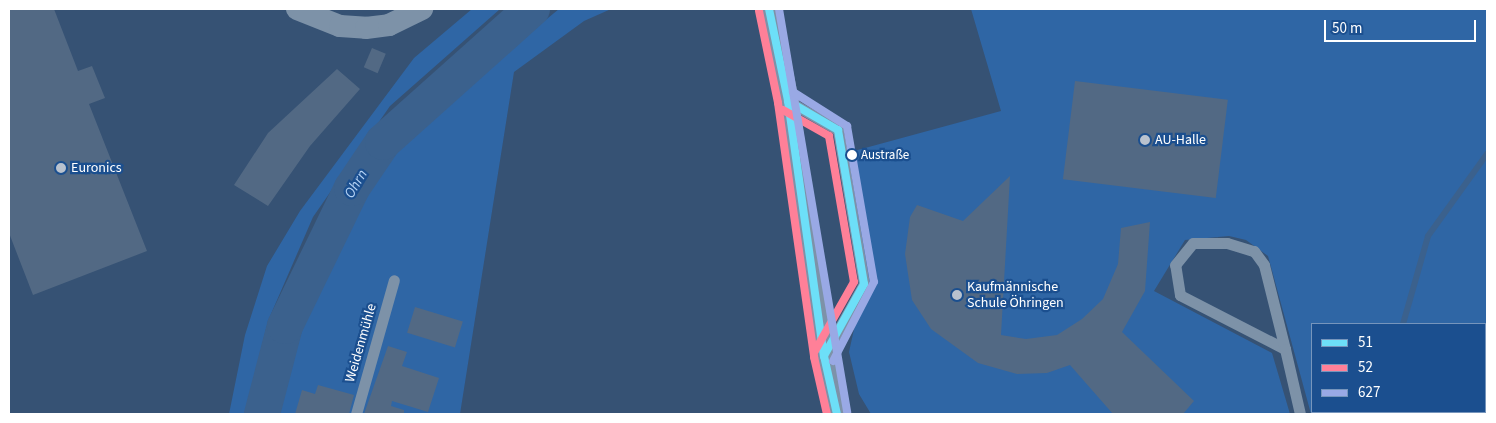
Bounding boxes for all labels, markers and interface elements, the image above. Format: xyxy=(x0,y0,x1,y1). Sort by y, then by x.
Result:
scale bar xyxy=(1326,10,1478,42)
text: 50 m xyxy=(1332,18,1362,39)
place label: AU-Halle xyxy=(1155,132,1206,148)
marker: AU-Halle xyxy=(1139,134,1151,146)
place label: Austraße xyxy=(861,147,909,163)
marker: Austraße xyxy=(847,150,857,160)
place label: Euronics xyxy=(71,160,122,176)
marker: Euronics xyxy=(55,162,67,174)
water label: Ohrn xyxy=(340,166,372,202)
place label: Kaufmännische Schule Öhringen xyxy=(967,279,1064,312)
marker: Kaufmännische Schule Öhringen xyxy=(951,289,963,301)
street label: Weidenmühle xyxy=(342,302,380,384)
legend xyxy=(1311,323,1486,413)
text: 51 xyxy=(1358,332,1373,353)
text: 52 xyxy=(1358,357,1373,378)
text: 627 xyxy=(1358,382,1380,403)

